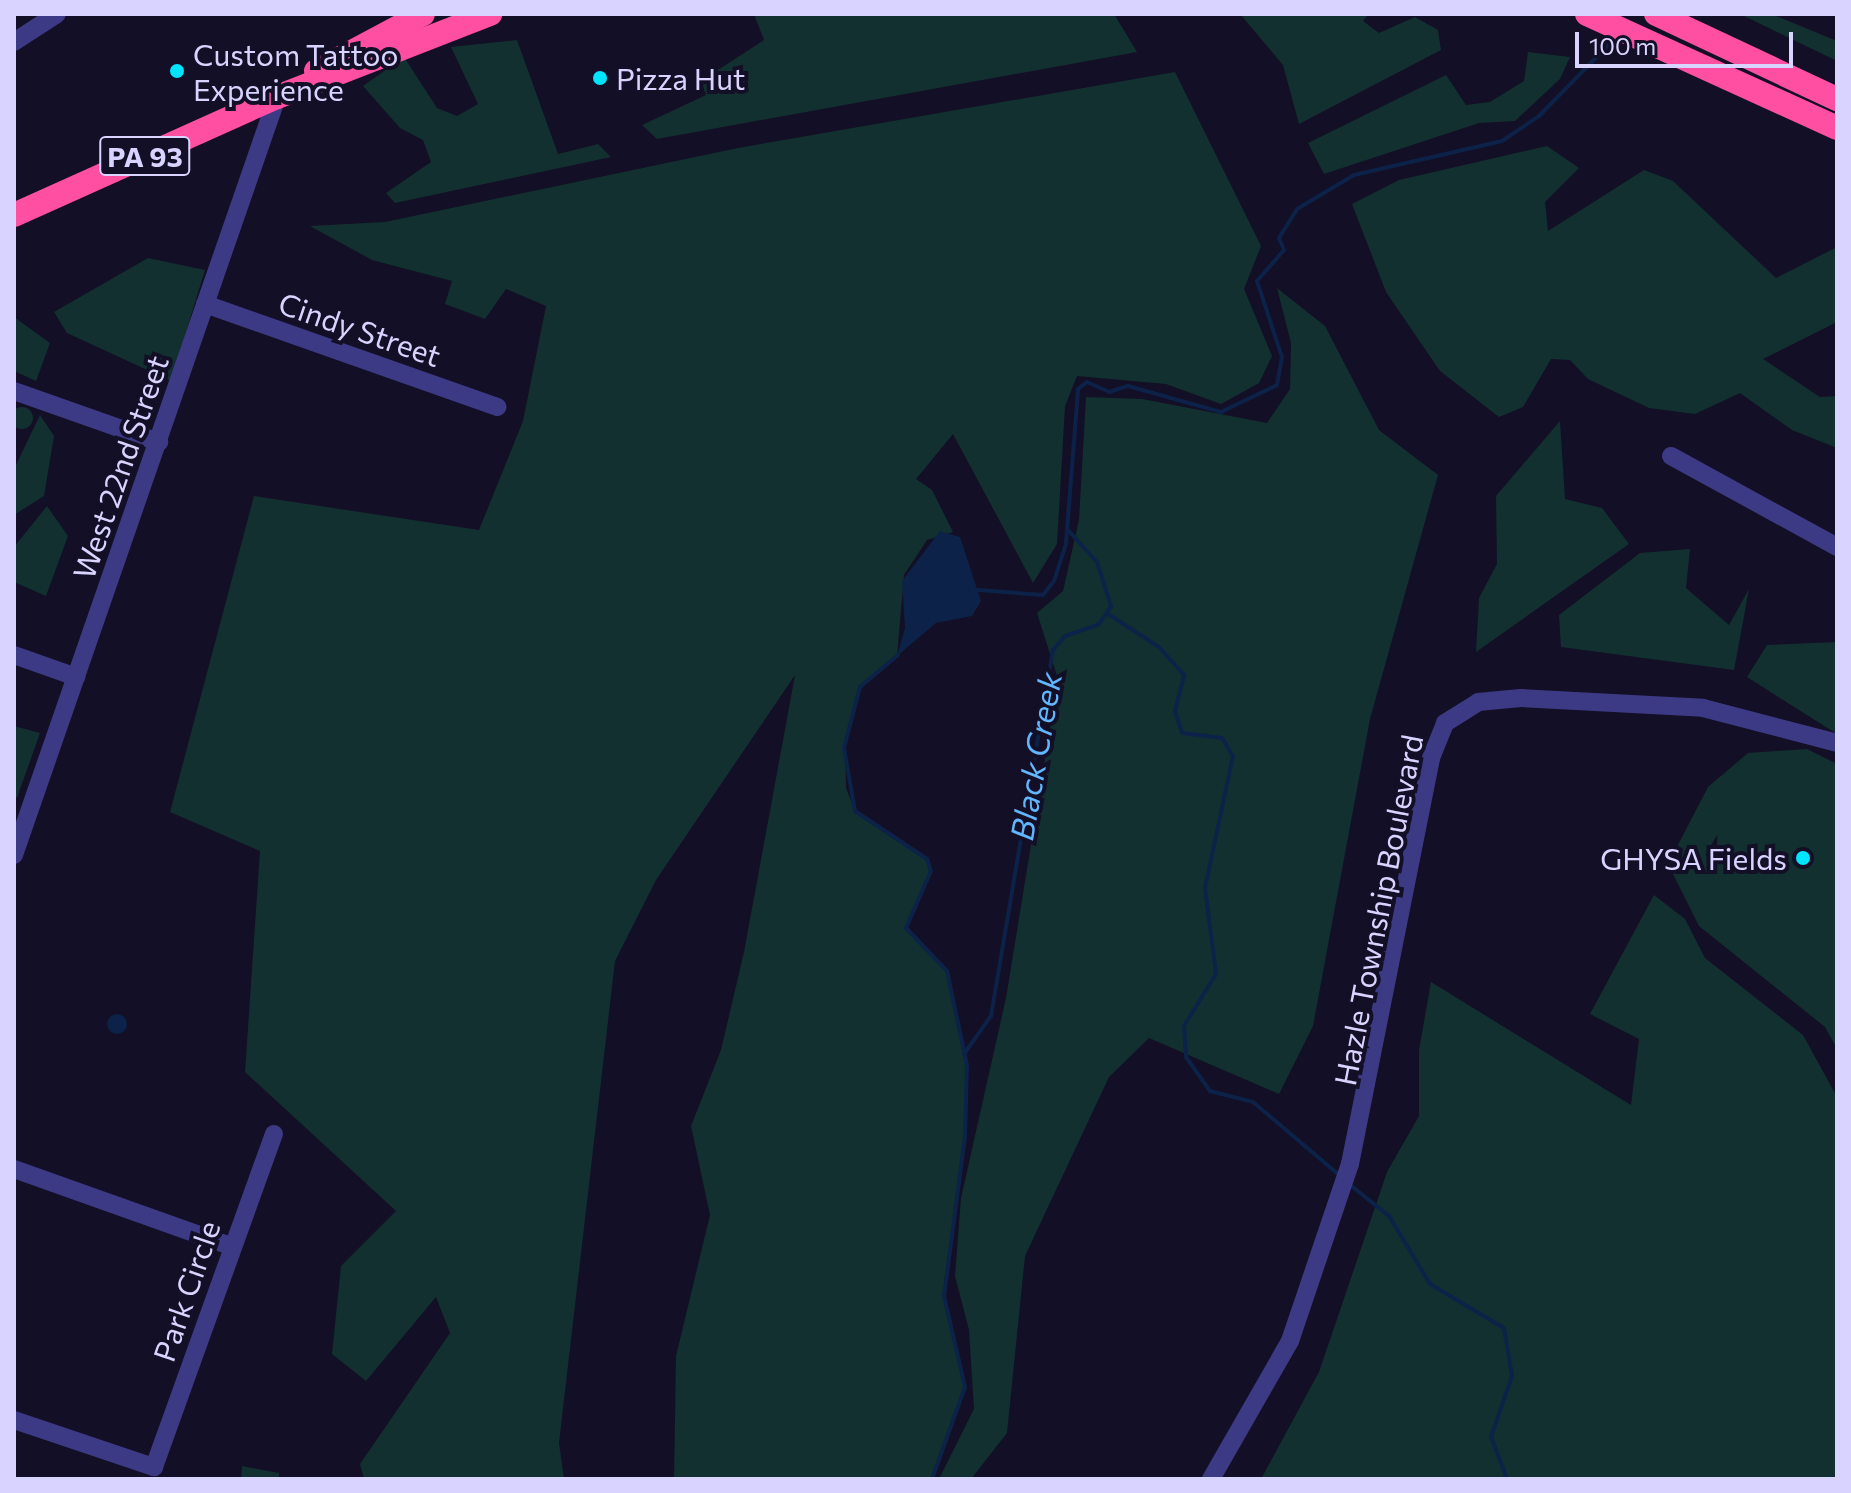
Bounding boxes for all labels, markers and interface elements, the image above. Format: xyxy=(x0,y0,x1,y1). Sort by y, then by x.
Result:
scale bar xyxy=(1579,16,1797,66)
text: 100 m xyxy=(1589,31,1656,60)
place label: Custom Tattoo Experience xyxy=(193,36,398,106)
place label: Pizza Hut xyxy=(616,60,745,96)
marker: Custom Tattoo Experience xyxy=(168,62,186,80)
marker: Pizza Hut xyxy=(591,69,609,87)
road number: PA 93 xyxy=(99,132,191,180)
street label: Cindy Street xyxy=(274,284,446,374)
street label: West 22nd Street xyxy=(65,350,175,584)
water label: Black Creek xyxy=(1001,669,1069,843)
street label: Hazle Township Boulevard xyxy=(1326,732,1430,1088)
place label: GHYSA Fields xyxy=(1600,840,1787,876)
marker: GHYSA Fields xyxy=(1794,849,1812,867)
street label: Park Circle xyxy=(145,1216,227,1366)

